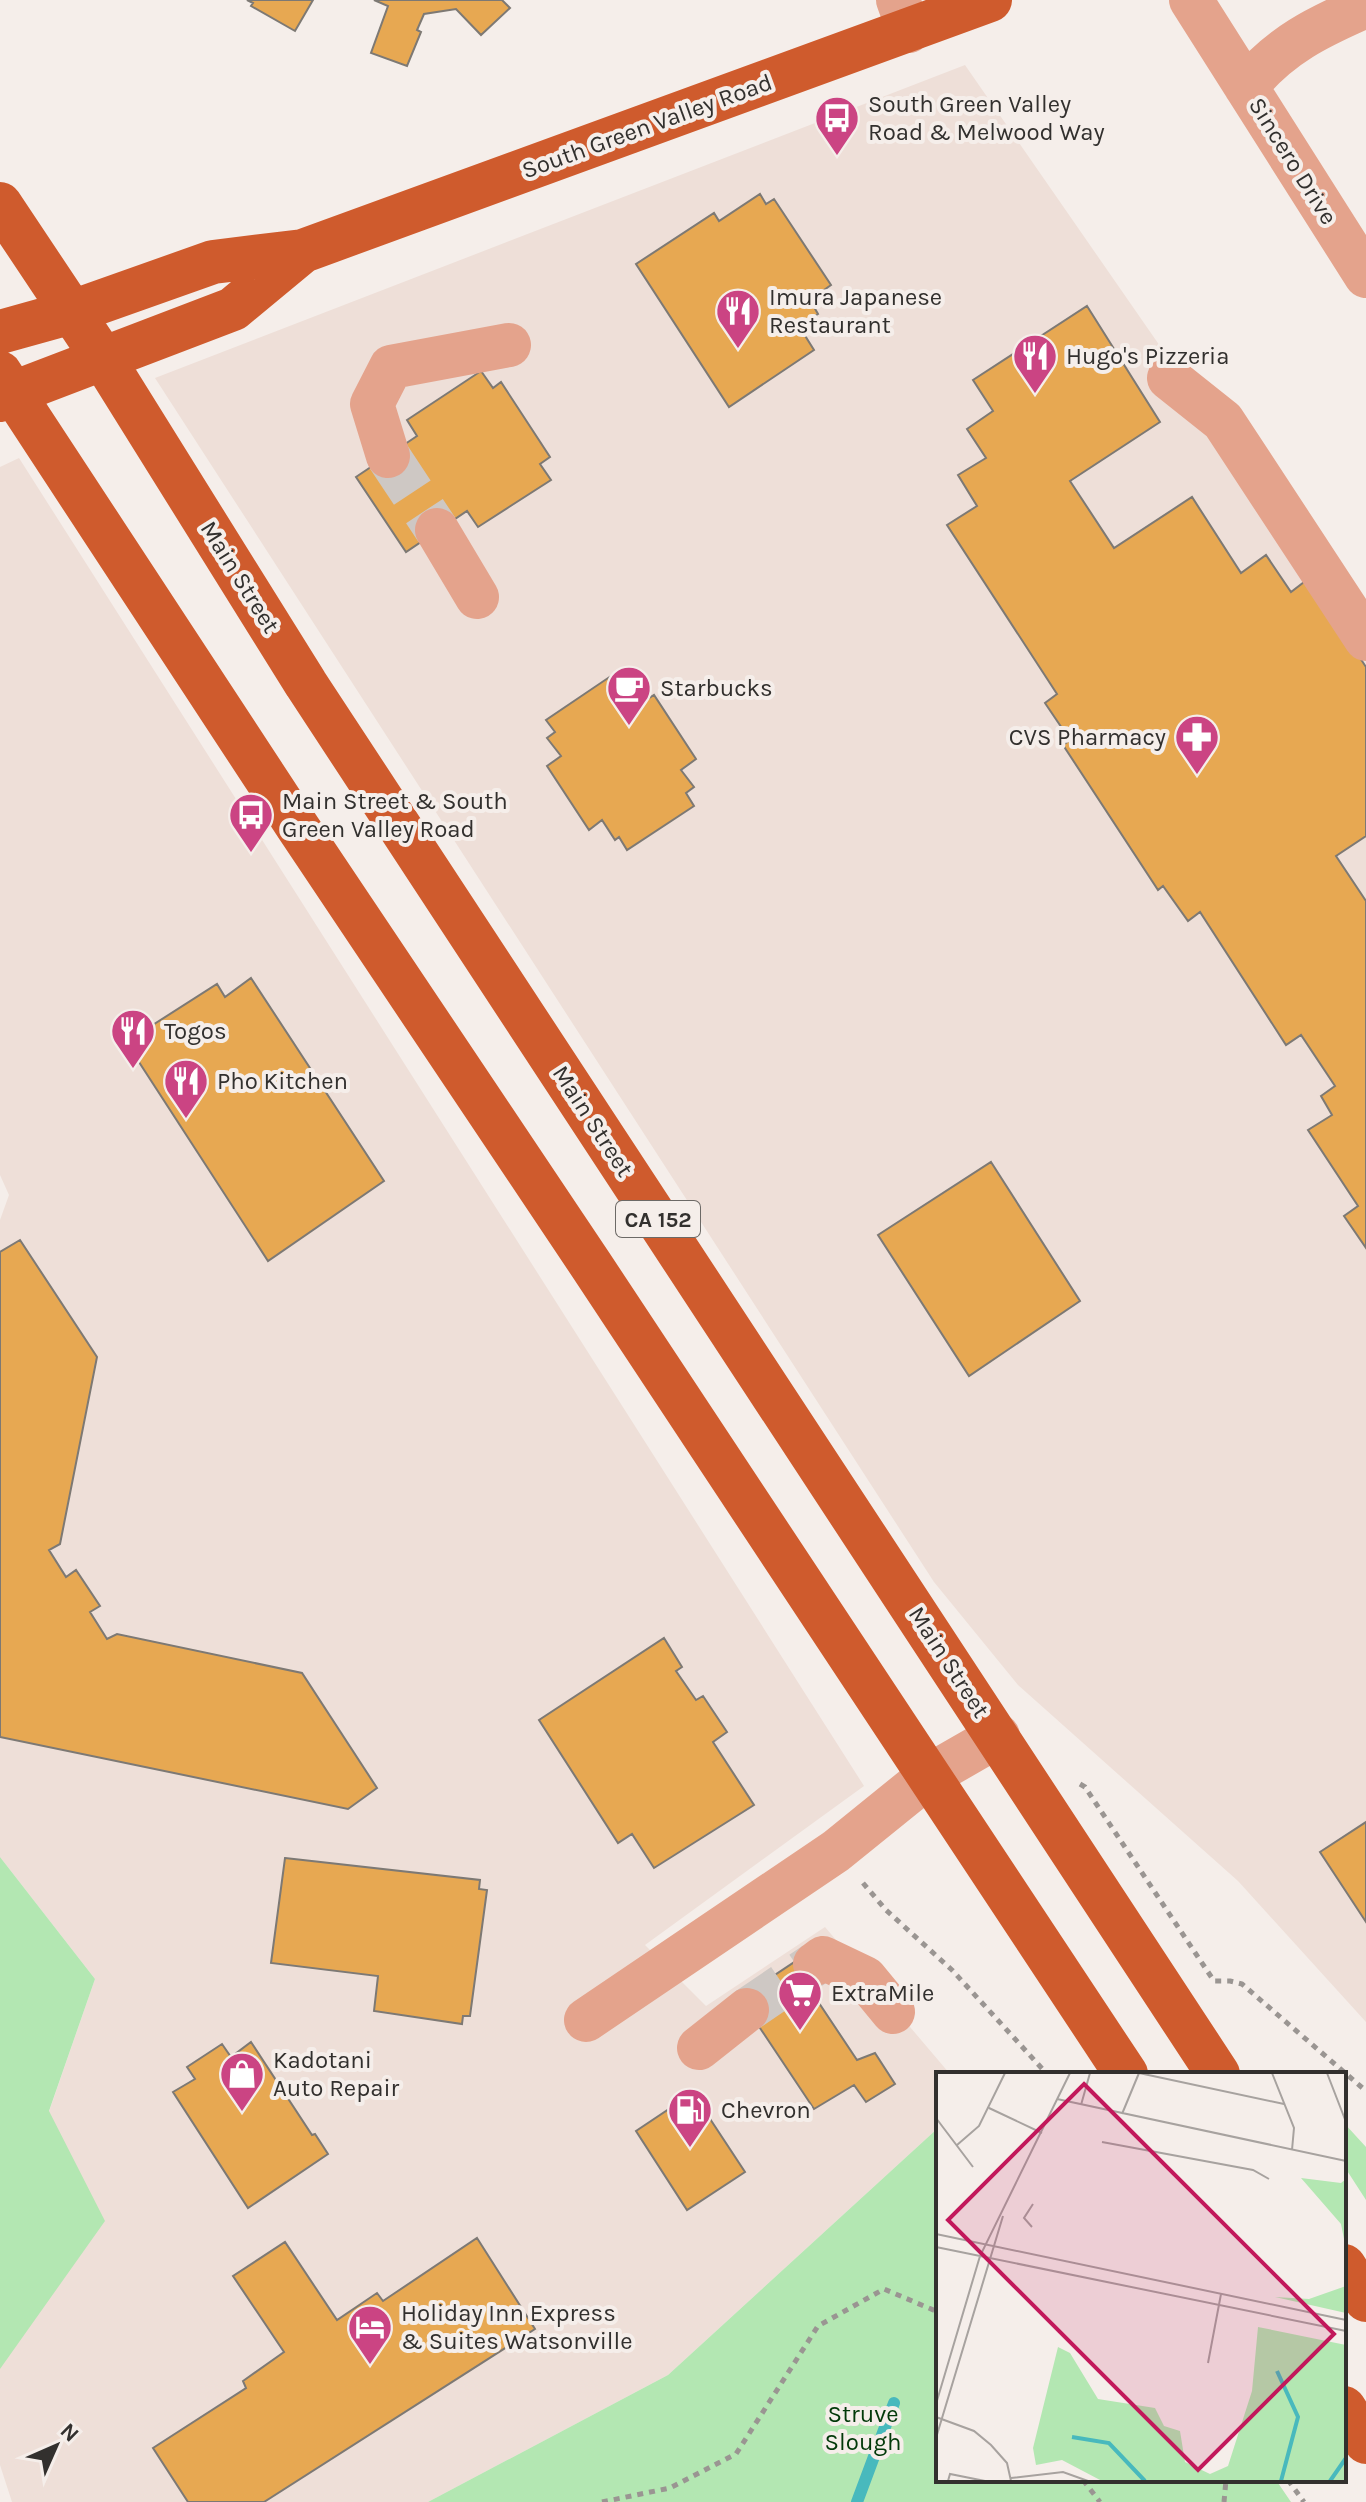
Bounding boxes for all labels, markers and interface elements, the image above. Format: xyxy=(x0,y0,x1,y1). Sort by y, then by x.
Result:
street label: South Green Valley Road xyxy=(518,68,776,184)
place label: South Green Valley Road & Melwood Way xyxy=(868,90,1105,146)
street label: Sincero Drive xyxy=(1243,92,1343,230)
bus stop icon: South Green Valley Road & Melwood Way xyxy=(813,94,861,157)
place label: Imura Japanese Restaurant xyxy=(769,283,942,339)
restaurant icon: Imura Japanese Restaurant xyxy=(714,287,762,350)
restaurant icon: Hugo's Pizzeria xyxy=(1011,332,1059,395)
place label: Hugo's Pizzeria xyxy=(1066,342,1229,370)
street label: Main Street xyxy=(195,516,285,638)
cafe icon: Starbucks xyxy=(605,664,653,727)
place label: Starbucks xyxy=(660,674,773,702)
pharmacy icon: CVS Pharmacy xyxy=(1173,713,1221,776)
place label: CVS Pharmacy xyxy=(1009,723,1166,751)
place label: Main Street & South Green Valley Road xyxy=(282,787,508,843)
bus stop icon: Main Street & South Green Valley Road xyxy=(227,791,275,854)
restaurant icon: Togos xyxy=(109,1007,157,1070)
place label: Togos xyxy=(164,1017,227,1045)
restaurant icon: Pho Kitchen xyxy=(162,1057,210,1120)
street label: Main Street xyxy=(547,1060,639,1182)
place label: Pho Kitchen xyxy=(217,1067,348,1095)
road number: CA 152 xyxy=(616,1201,700,1237)
street label: Main Street xyxy=(903,1601,995,1723)
supermarket icon: ExtraMile xyxy=(776,1969,824,2032)
place label: ExtraMile xyxy=(831,1979,934,2007)
place label: Kadotani Auto Repair xyxy=(273,2046,400,2102)
shop icon: Kadotani Auto Repair xyxy=(218,2050,266,2113)
inset map xyxy=(936,2072,1346,2482)
fuel station icon: Chevron xyxy=(666,2086,714,2149)
place label: Chevron xyxy=(721,2096,811,2124)
place label: Holiday Inn Express & Suites Watsonville xyxy=(401,2299,633,2355)
hotel icon: Holiday Inn Express & Suites Watsonville xyxy=(346,2303,394,2366)
park label: Struve Slough xyxy=(825,2400,901,2456)
north arrow xyxy=(16,2406,96,2486)
text: N xyxy=(55,2418,84,2447)

